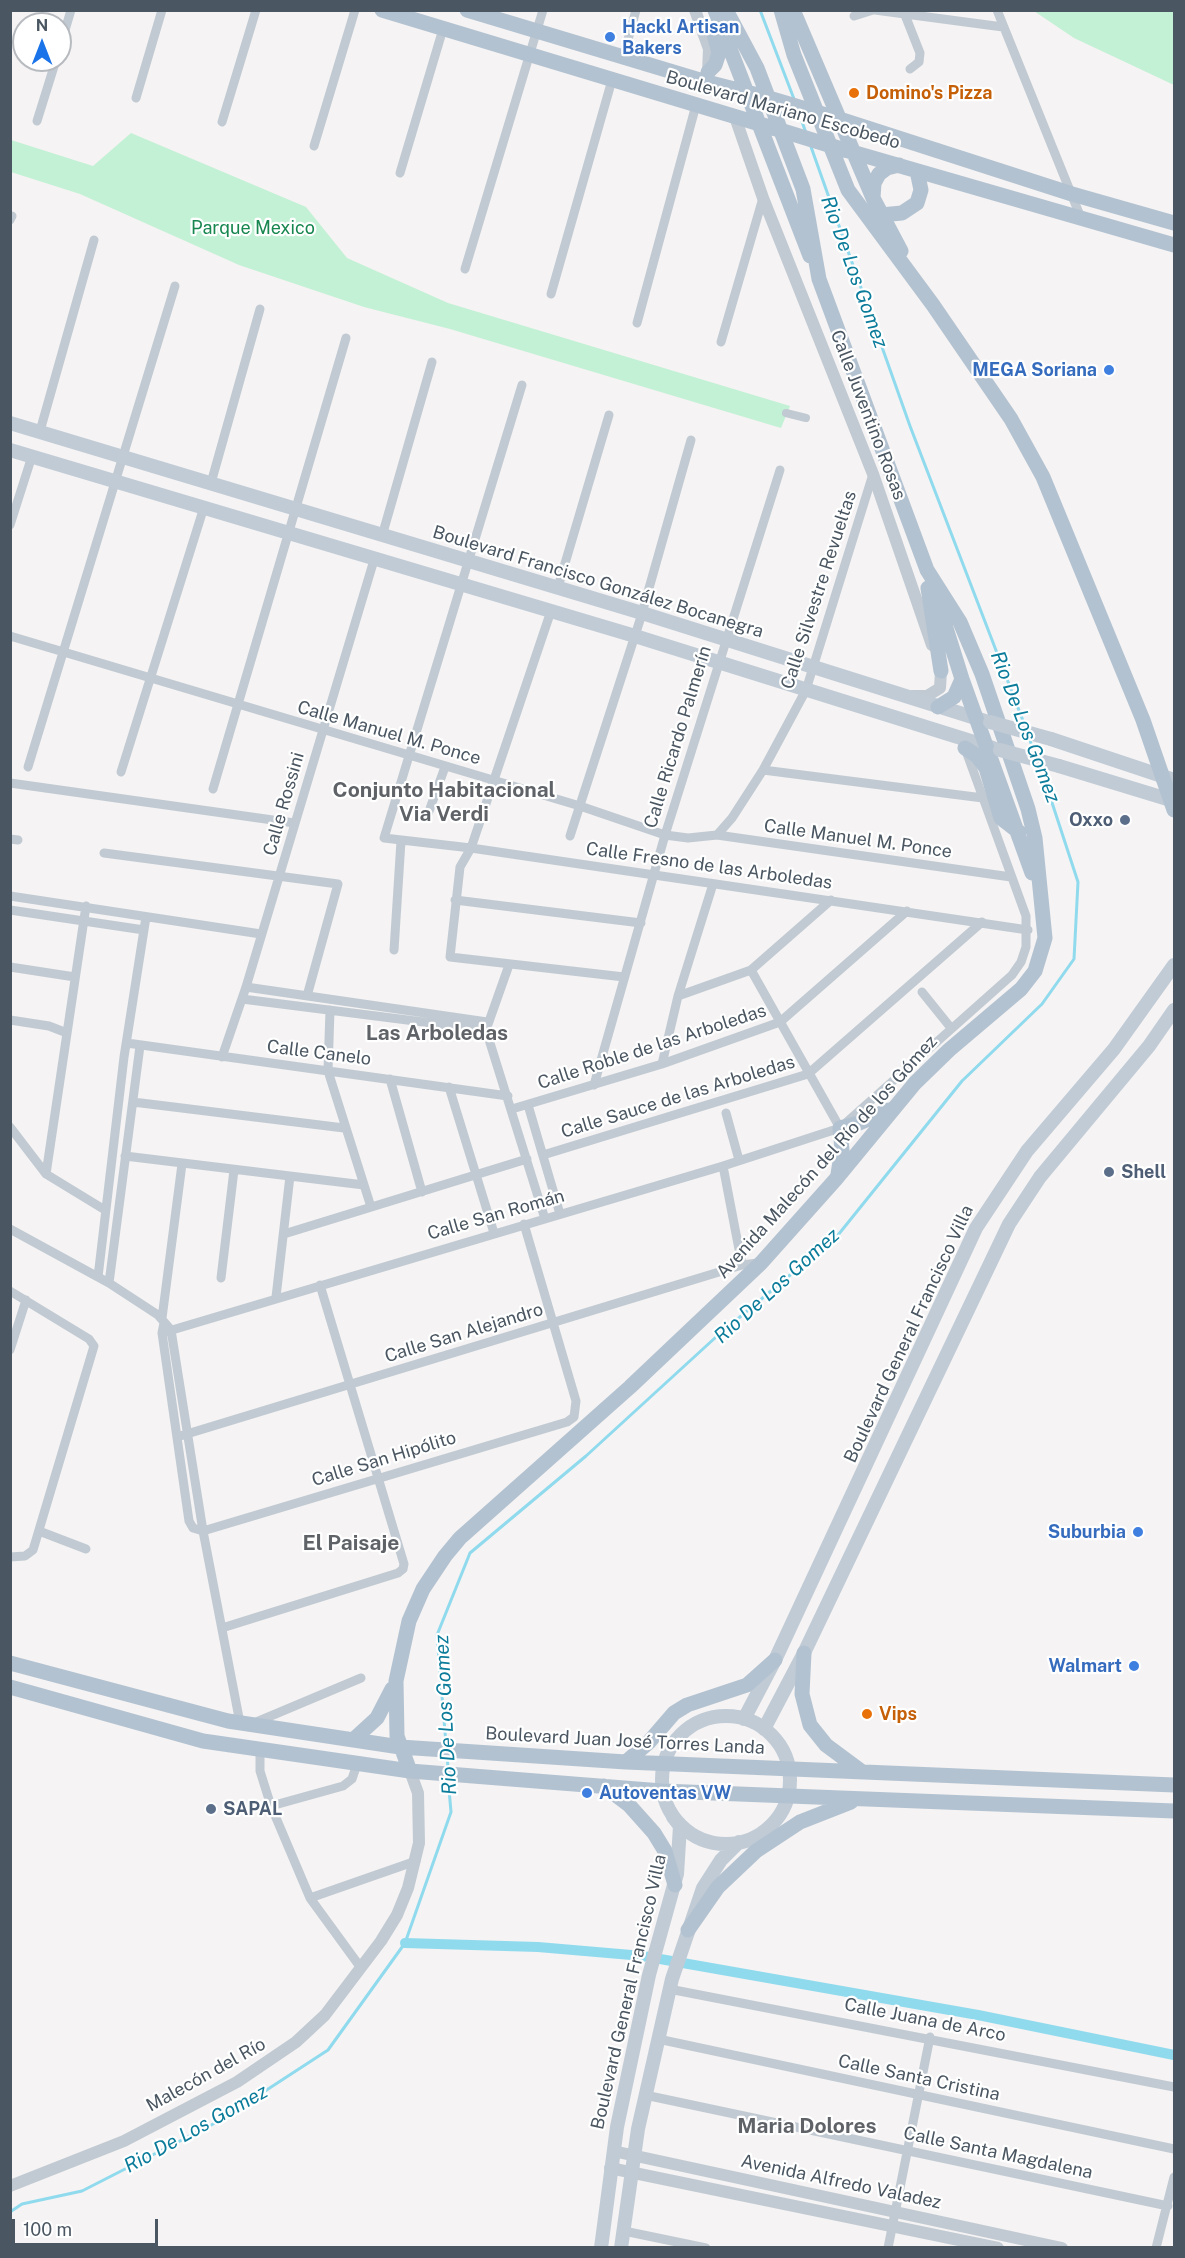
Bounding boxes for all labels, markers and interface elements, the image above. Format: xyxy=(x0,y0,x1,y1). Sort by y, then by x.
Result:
north arrow xyxy=(12,12,72,72)
text: N xyxy=(36,16,48,35)
place label: Hackl Artisan Bakers xyxy=(622,16,739,58)
marker: Hackl Artisan Bakers xyxy=(603,30,617,44)
street label: Boulevard Mariano Escobedo xyxy=(663,66,903,154)
place label: Domino's Pizza xyxy=(866,82,992,104)
marker: Domino's Pizza xyxy=(847,86,861,100)
water label: Rio De Los Gomez xyxy=(815,193,893,351)
park label: Parque Mexico xyxy=(191,217,315,239)
street label: Calle Juventino Rosas xyxy=(826,327,910,503)
place label: MEGA Soriana xyxy=(972,359,1097,381)
marker: MEGA Soriana xyxy=(1102,363,1116,377)
street label: Calle Silvestre Revueltas xyxy=(777,488,861,692)
street label: Boulevard Francisco González Bocanegra xyxy=(430,521,766,643)
street label: Calle Ricardo Palmerín xyxy=(640,643,716,831)
water label: Rio De Los Gomez xyxy=(985,648,1065,806)
street label: Calle Manuel M. Ponce xyxy=(295,696,483,770)
street label: Calle Rossini xyxy=(259,750,309,858)
district label: Conjunto Habitacional Via Verdi xyxy=(333,778,555,828)
place label: Oxxo xyxy=(1069,809,1113,831)
marker: Oxxo xyxy=(1118,813,1132,827)
street label: Calle Manuel M. Ponce xyxy=(763,815,953,863)
street label: Calle Fresno de las Arboledas xyxy=(585,838,833,894)
street label: Calle Roble de las Arboledas xyxy=(535,1000,769,1094)
district label: Las Arboledas xyxy=(366,1021,508,1047)
street label: Avenida Malecón del Río de los Gómez xyxy=(712,1031,942,1283)
street label: Calle Canelo xyxy=(266,1036,372,1070)
street label: Calle Sauce de las Arboledas xyxy=(558,1051,798,1143)
place label: Shell xyxy=(1121,1161,1166,1183)
marker: Shell xyxy=(1102,1165,1116,1179)
street label: Calle San Román xyxy=(425,1185,567,1245)
street label: Boulevard General Francisco Villa xyxy=(840,1202,978,1466)
water label: Rio De Los Gomez xyxy=(709,1223,845,1349)
street label: Calle San Alejandro xyxy=(382,1299,546,1367)
street label: Calle San Hipólito xyxy=(309,1427,459,1491)
place label: Suburbia xyxy=(1048,1521,1126,1543)
marker: Suburbia xyxy=(1131,1525,1145,1539)
district label: El Paisaje xyxy=(303,1531,399,1557)
water label: Rio De Los Gomez xyxy=(430,1634,462,1796)
place label: Walmart xyxy=(1048,1655,1122,1677)
marker: Walmart xyxy=(1127,1659,1141,1673)
place label: Vips xyxy=(879,1703,917,1725)
marker: Vips xyxy=(860,1707,874,1721)
street label: Boulevard Juan José Torres Landa xyxy=(485,1723,765,1759)
place label: Autoventas VW xyxy=(599,1782,731,1804)
marker: Autoventas VW xyxy=(580,1786,594,1800)
place label: SAPAL xyxy=(223,1798,282,1820)
marker: SAPAL xyxy=(204,1802,218,1816)
street label: Boulevard General Francisco Villa xyxy=(587,1852,671,2132)
street label: Calle Juana de Arco xyxy=(842,1994,1008,2046)
street label: Malecón del Río xyxy=(143,2033,269,2117)
street label: Calle Santa Cristina xyxy=(836,2050,1002,2106)
water label: Rio De Los Gomez xyxy=(120,2080,272,2178)
district label: Maria Dolores xyxy=(737,2114,877,2140)
street label: Calle Santa Magdalena xyxy=(901,2122,1095,2184)
street label: Avenida Alfredo Valadez xyxy=(739,2150,943,2214)
scale bar xyxy=(15,2207,160,2245)
text: 100 m xyxy=(23,2219,72,2240)

